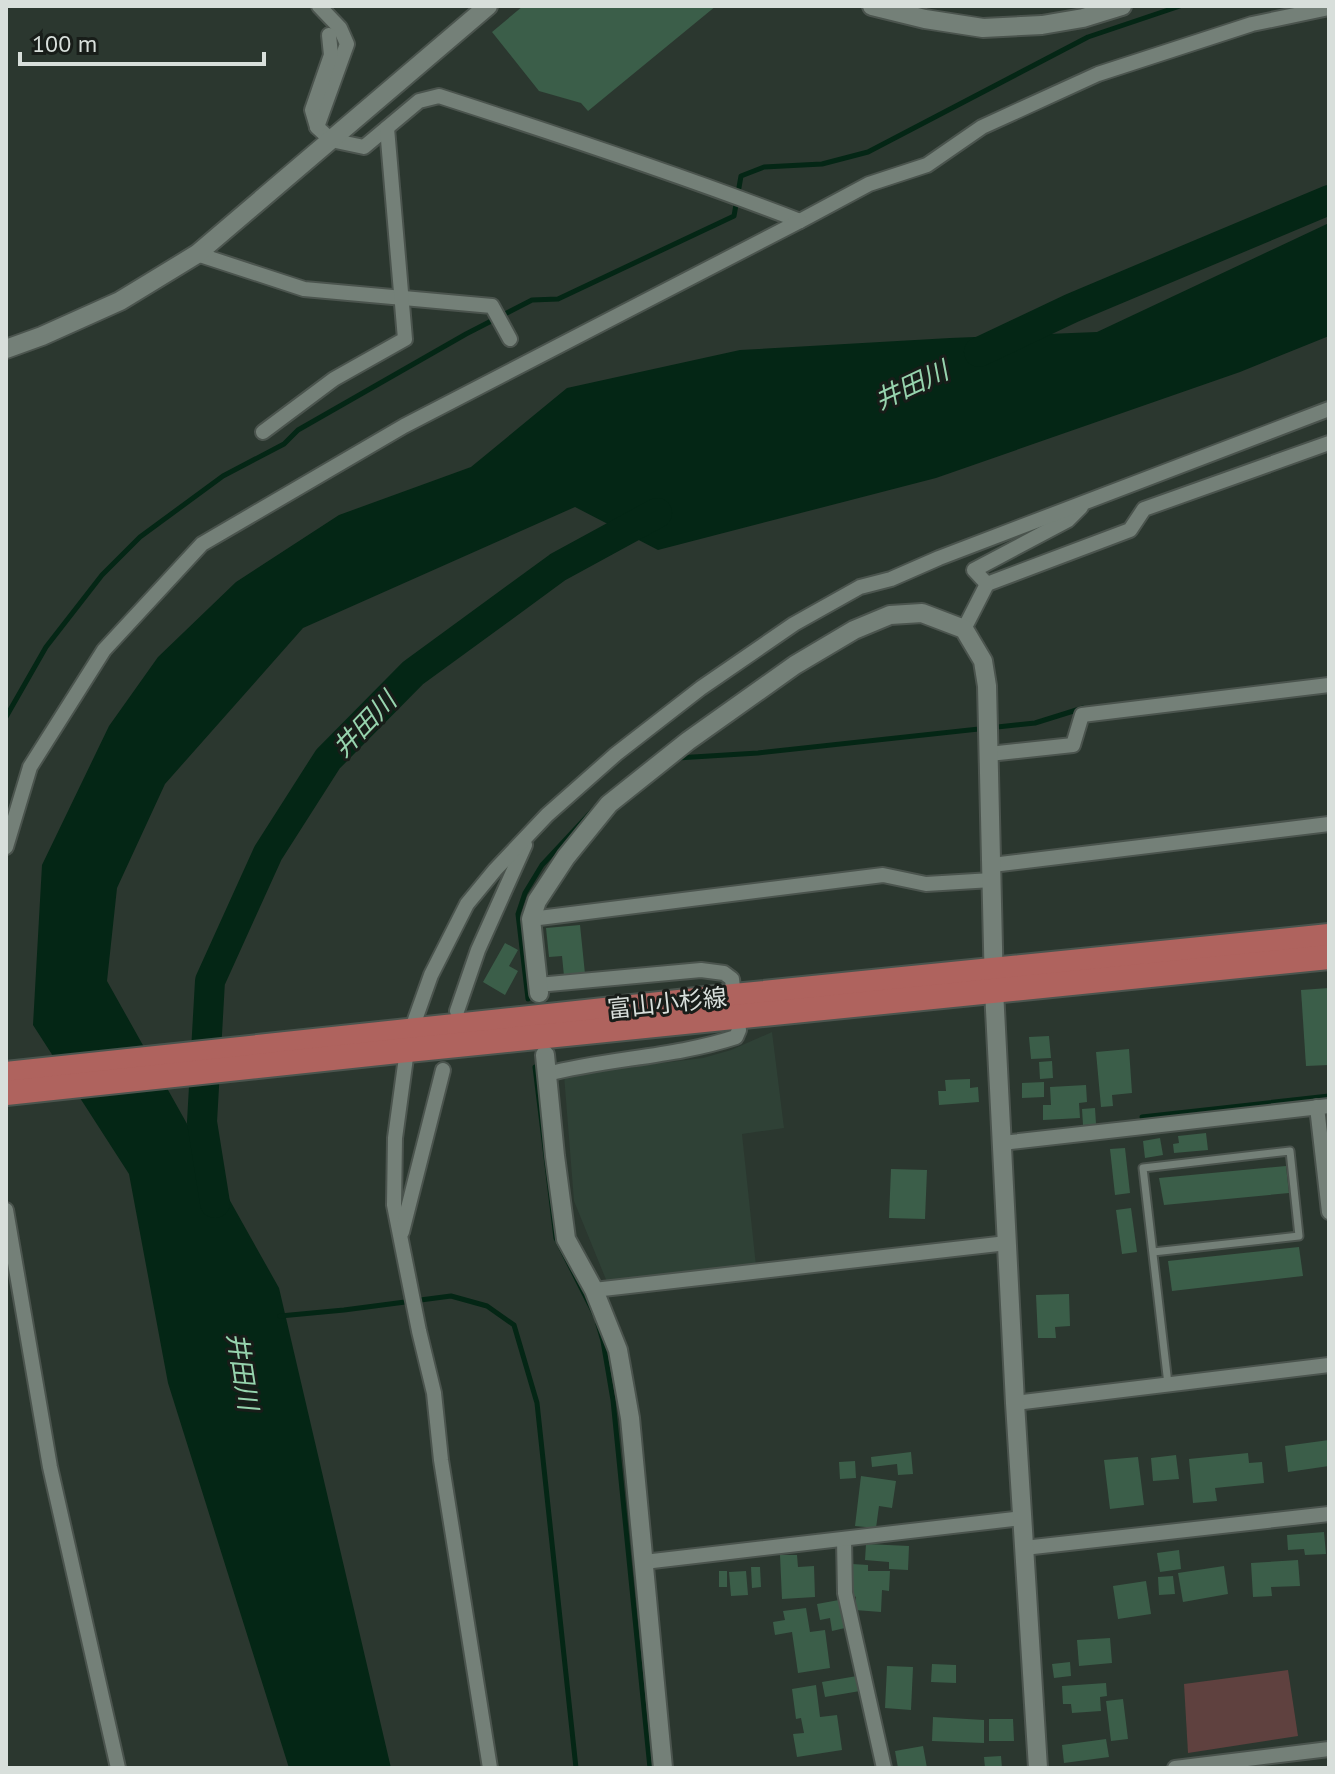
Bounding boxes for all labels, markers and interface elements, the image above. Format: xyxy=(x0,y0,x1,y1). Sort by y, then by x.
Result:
scale bar xyxy=(20,16,264,66)
text: 100 m xyxy=(32,28,97,59)
water label: 井田川 xyxy=(869,352,956,416)
water label: 井田川 xyxy=(325,682,405,764)
street label: 富山小杉線 xyxy=(606,981,728,1025)
water label: 井田川 xyxy=(221,1330,266,1415)

